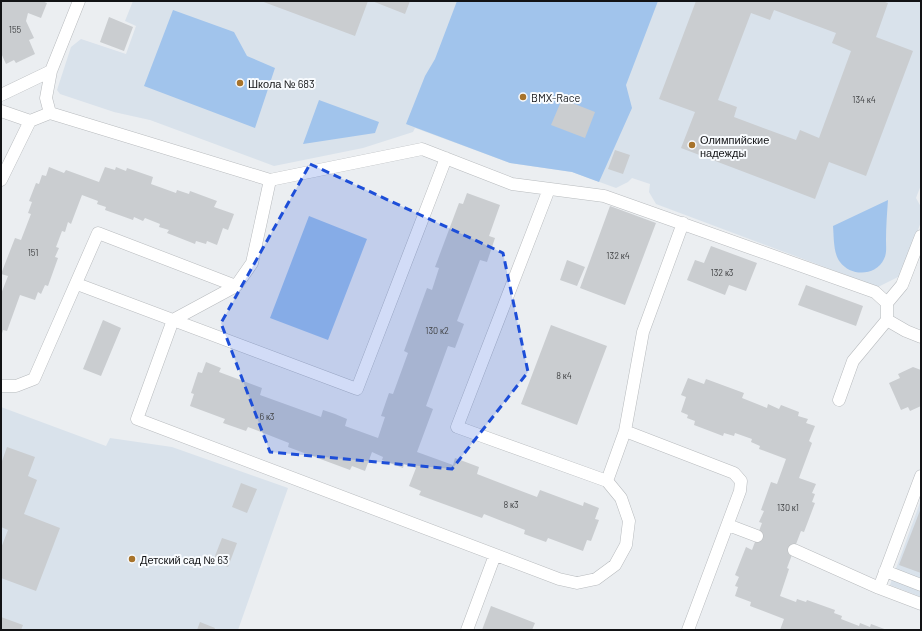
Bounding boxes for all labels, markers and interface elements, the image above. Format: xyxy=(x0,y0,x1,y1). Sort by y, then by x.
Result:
house number: 155 xyxy=(9,24,22,35)
place label: Школа № 683 xyxy=(248,77,315,90)
marker: Школа № 683 xyxy=(235,78,245,88)
place label: BMX-Race xyxy=(531,91,580,104)
marker: BMX-Race xyxy=(518,92,528,102)
house number: 134 к4 xyxy=(852,94,876,105)
place label: Олимпийские надежды xyxy=(700,133,769,159)
marker: Олимпийские надежды xyxy=(687,140,697,150)
house number: 151 xyxy=(28,247,38,258)
house number: 132 к4 xyxy=(606,250,630,261)
house number: 132 к3 xyxy=(711,267,734,278)
house number: 130 к2 xyxy=(425,325,449,336)
house number: 8 к4 xyxy=(556,370,572,381)
house number: 6 к3 xyxy=(259,411,275,422)
house number: 8 к3 xyxy=(503,499,519,510)
house number: 130 к1 xyxy=(777,502,799,513)
place label: Детский сад № 63 xyxy=(140,553,229,566)
marker: Детский сад № 63 xyxy=(127,554,137,564)

